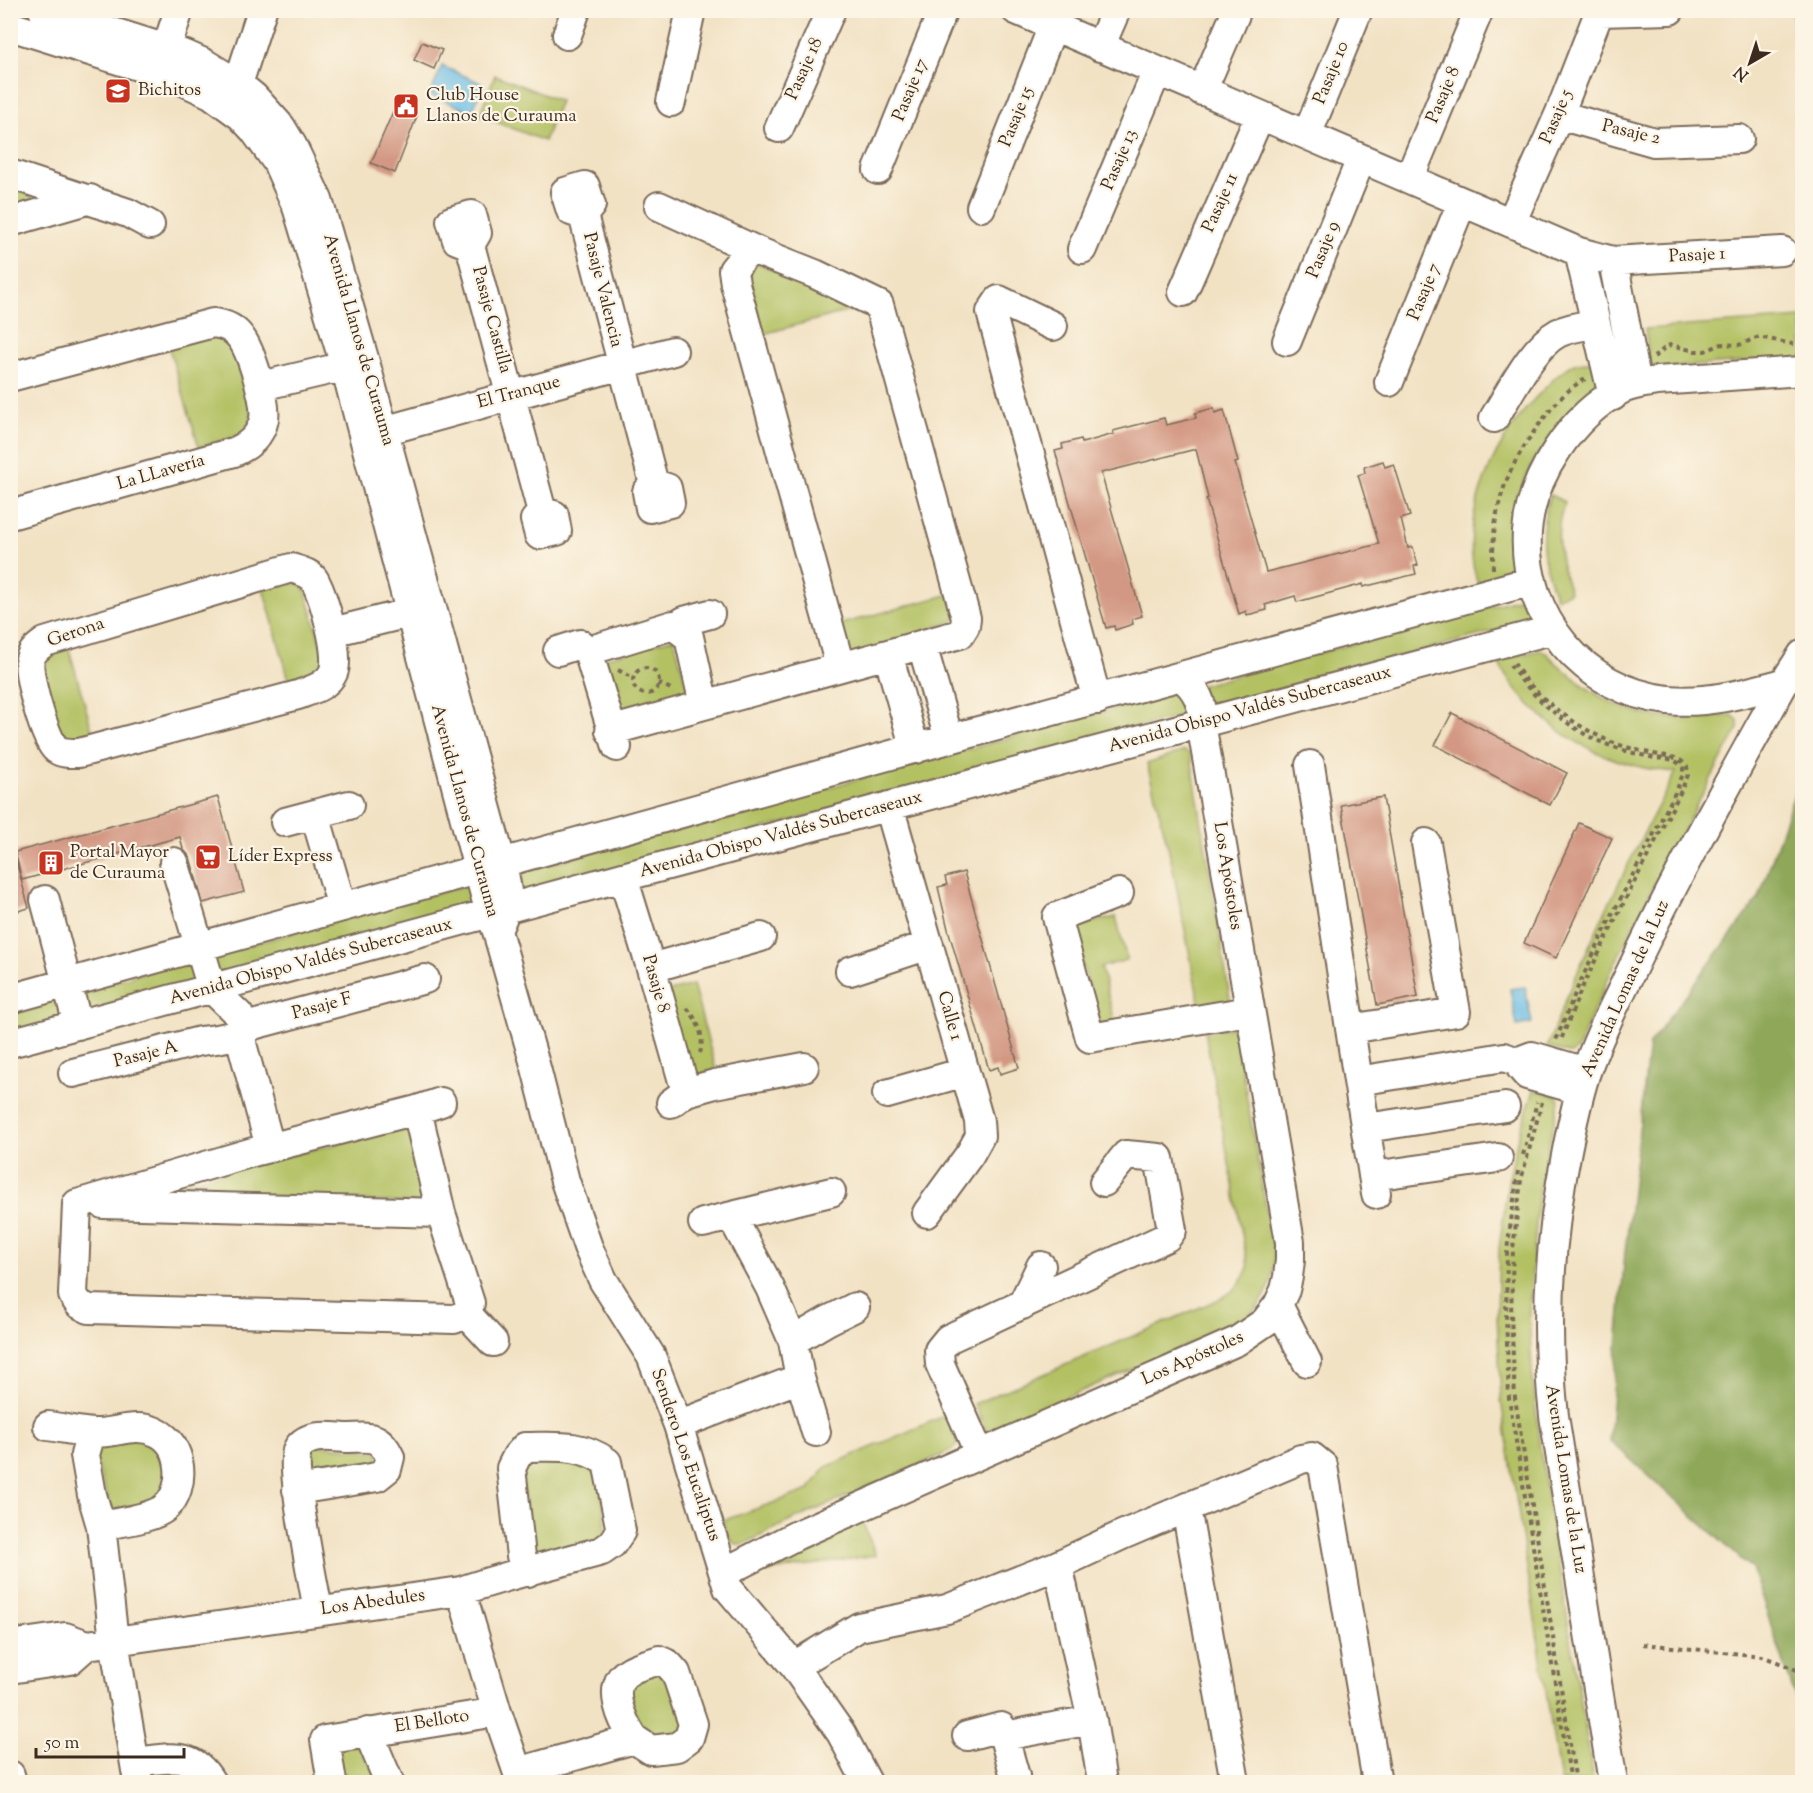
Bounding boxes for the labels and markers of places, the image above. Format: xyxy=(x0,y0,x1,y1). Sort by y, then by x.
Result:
school or university icon: Bichitos xyxy=(103,76,133,106)
place label: Bichitos xyxy=(138,78,201,104)
place label: Club House Llanos de Curauma xyxy=(426,83,577,130)
public building icon: Club House Llanos de Curauma xyxy=(391,91,421,121)
place label: Portal Mayor de Curauma xyxy=(70,840,169,887)
supermarket icon: Líder Express xyxy=(193,842,223,872)
place label: Líder Express xyxy=(228,844,333,870)
building icon: Portal Mayor de Curauma xyxy=(36,848,66,878)

